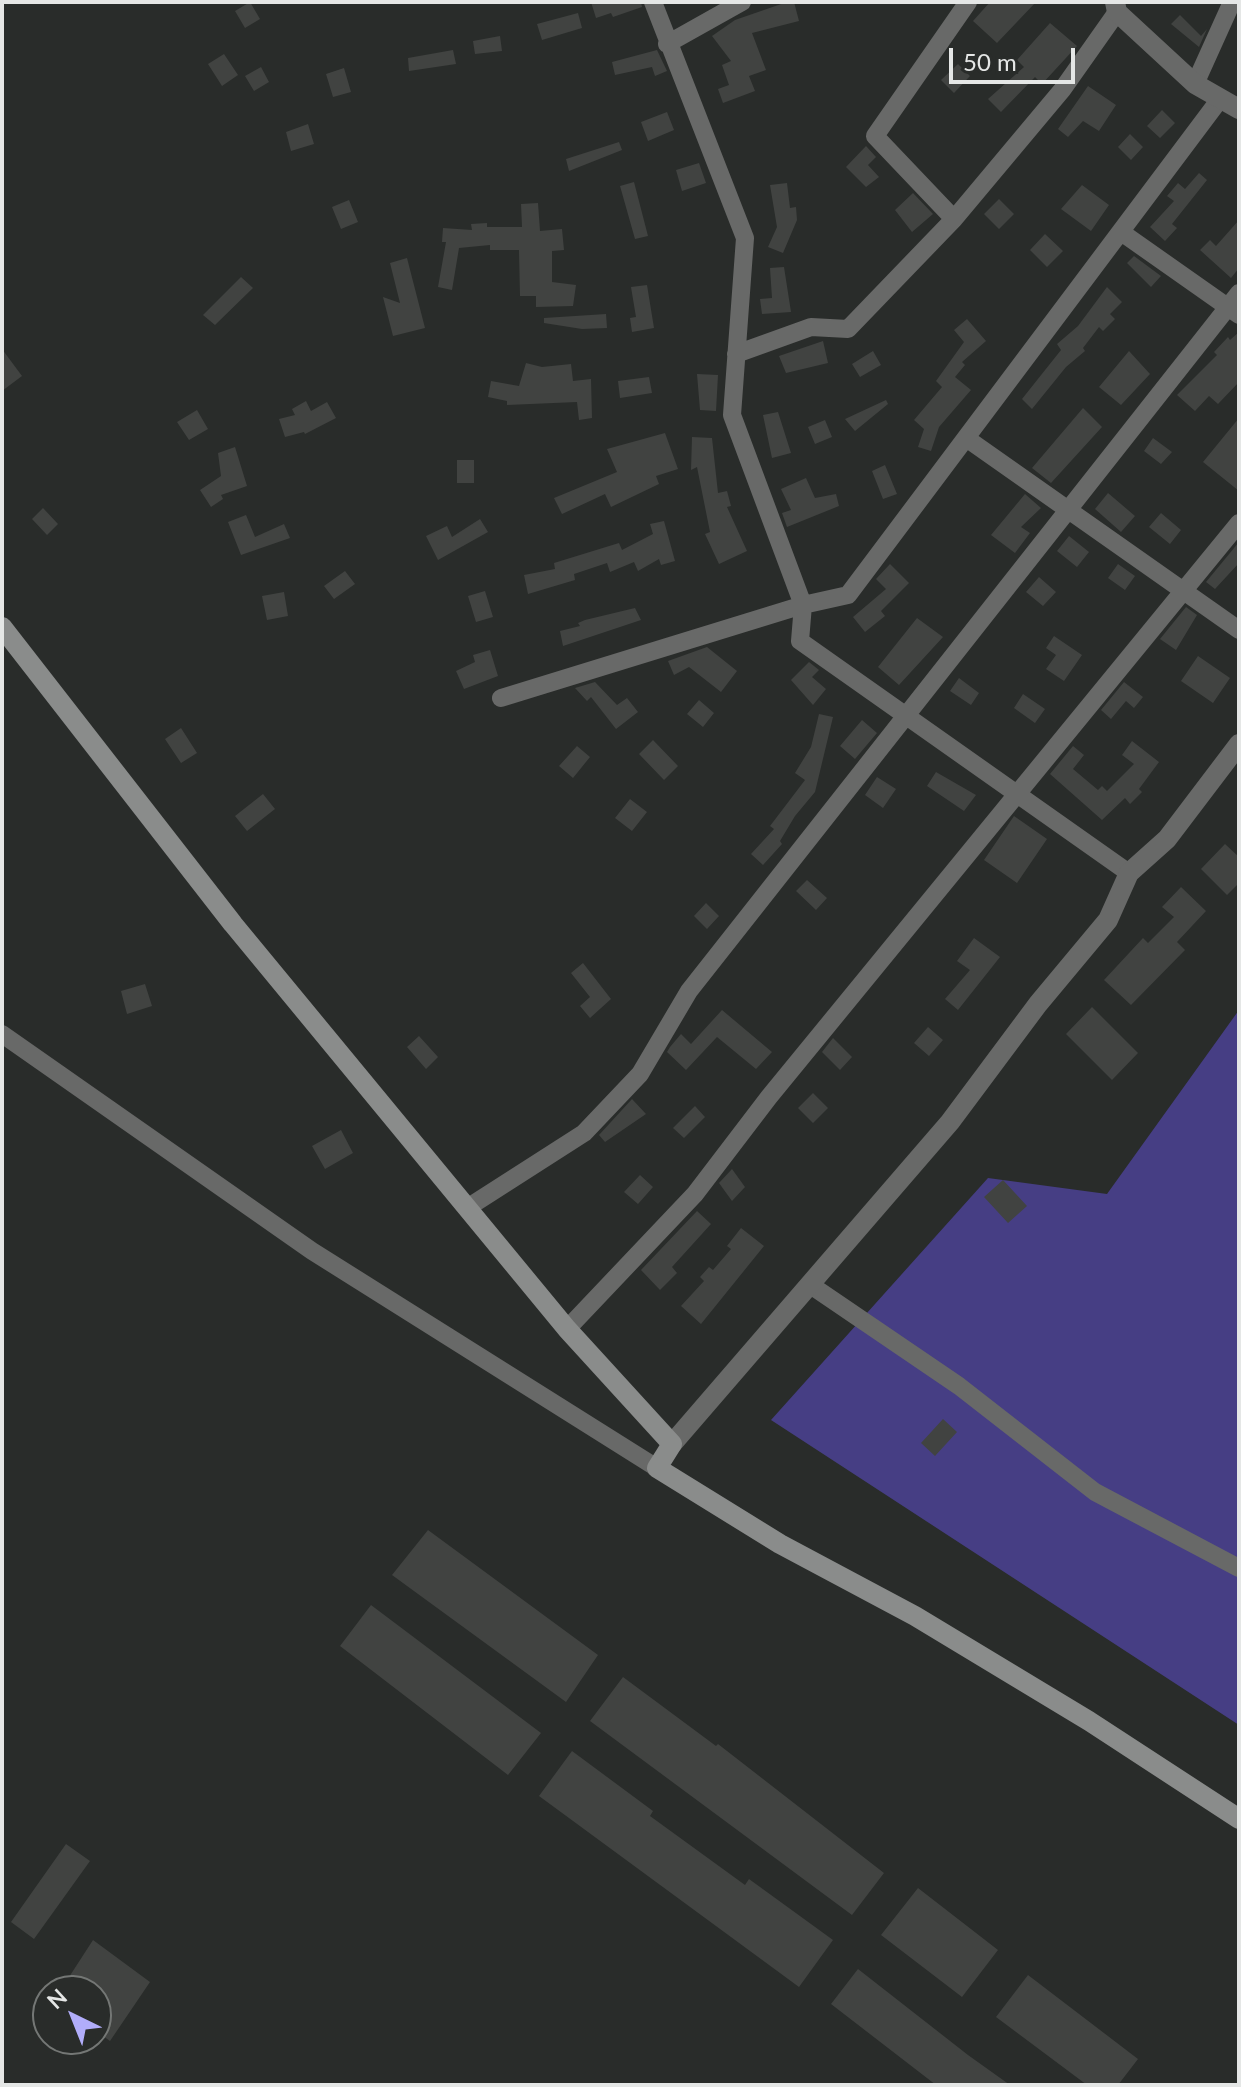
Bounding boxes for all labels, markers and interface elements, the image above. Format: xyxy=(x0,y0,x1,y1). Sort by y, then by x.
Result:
scale bar xyxy=(953,32,1079,82)
text: 50 m xyxy=(963,47,1017,76)
north arrow xyxy=(32,1975,112,2055)
text: N xyxy=(41,1983,72,2014)

